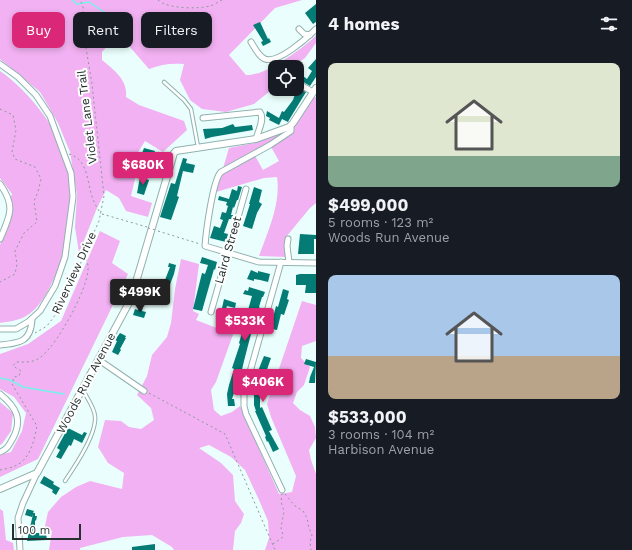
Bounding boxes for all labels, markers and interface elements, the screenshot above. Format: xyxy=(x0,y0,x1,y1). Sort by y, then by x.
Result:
chip: Buy xyxy=(12,12,65,48)
chip: Rent xyxy=(73,12,133,48)
chip: Filters xyxy=(141,12,212,48)
icon: filters xyxy=(598,13,620,35)
text: 4 homes xyxy=(328,14,399,34)
map controls xyxy=(268,60,304,96)
button: locate xyxy=(268,60,304,96)
street label: Violet Lane Trail xyxy=(74,69,100,165)
icon: home xyxy=(438,89,510,161)
pin: $680K xyxy=(115,152,171,186)
text: $680K xyxy=(122,157,164,172)
text: $499,000 xyxy=(328,195,408,215)
street label: Laird Street xyxy=(212,215,244,285)
text: 5 rooms · 123 m² xyxy=(328,215,433,230)
street label: Riverview Drive xyxy=(49,230,99,316)
text: Woods Run Avenue xyxy=(328,230,450,245)
pin: $499K xyxy=(112,279,168,313)
text: $499K xyxy=(119,284,161,299)
icon: home xyxy=(438,301,510,373)
pin: $533K xyxy=(217,308,273,342)
text: $533K xyxy=(225,313,265,328)
street label: Woods Run Avenue xyxy=(53,330,119,436)
pin: $406K xyxy=(235,369,291,403)
text: $406K xyxy=(242,374,284,389)
text: $533,000 xyxy=(328,407,407,427)
text: 3 rooms · 104 m² xyxy=(328,427,434,442)
text: Harbison Avenue xyxy=(328,442,434,457)
scale bar xyxy=(12,522,81,541)
text: 100 m xyxy=(18,524,50,537)

